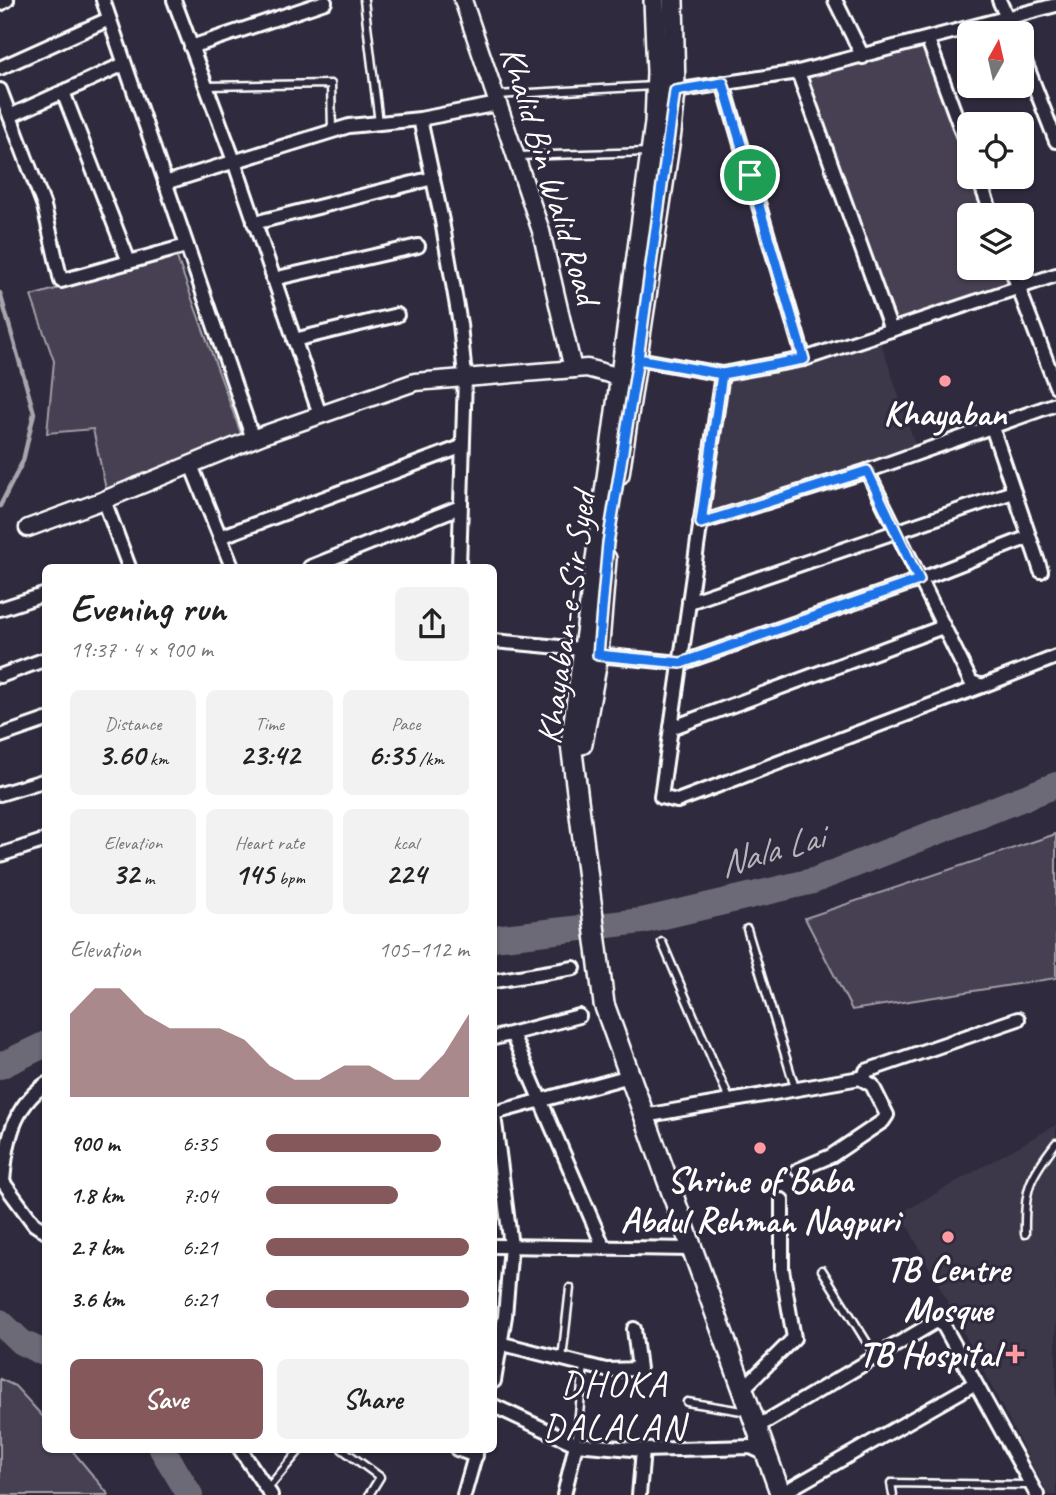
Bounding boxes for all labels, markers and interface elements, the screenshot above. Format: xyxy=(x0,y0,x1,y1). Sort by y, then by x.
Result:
north arrow xyxy=(957,21,1034,98)
map controls xyxy=(957,21,1034,280)
street label: Khalid Bin Walid Road xyxy=(490,41,612,314)
button: locate xyxy=(957,112,1034,189)
pin xyxy=(720,145,780,205)
icon: arrive xyxy=(731,156,769,194)
button: layers xyxy=(957,203,1034,280)
marker: Khayaban xyxy=(937,373,953,389)
place label: Khayaban xyxy=(884,391,1007,436)
street label: Khayaban-e-Sir Syed xyxy=(526,484,607,747)
text: Evening run xyxy=(70,585,226,632)
button: share xyxy=(395,587,469,661)
text: 19:37 · 4 × 900 m xyxy=(70,635,213,664)
text: Distance xyxy=(105,712,162,736)
text: Time xyxy=(255,712,284,736)
text: Pace xyxy=(391,712,420,736)
text: 3.60 xyxy=(98,736,145,774)
text: 23:42 xyxy=(240,736,299,774)
text: 6:35 xyxy=(368,736,414,774)
text: km xyxy=(145,747,168,771)
text: /km xyxy=(414,747,444,771)
water label: Nala Lai xyxy=(713,810,837,887)
text: Elevation xyxy=(104,831,162,855)
text: Heart rate xyxy=(235,831,304,855)
text: kcal xyxy=(393,831,418,855)
text: 32 xyxy=(112,855,139,893)
text: 145 xyxy=(234,855,274,893)
text: 224 xyxy=(386,855,426,893)
text: m xyxy=(139,866,154,890)
text: bpm xyxy=(274,866,305,890)
text: Elevation xyxy=(70,935,141,964)
text: 105–112 m xyxy=(378,935,469,964)
text: 900 m xyxy=(70,1129,119,1158)
text: 6:35 xyxy=(182,1129,218,1158)
marker: Shrine of Baba Abdul Rehman Nagpuri xyxy=(752,1140,768,1156)
place label: Shrine of Baba Abdul Rehman Nagpuri xyxy=(621,1158,904,1243)
text: 1.8 km xyxy=(70,1181,124,1210)
text: 7:04 xyxy=(182,1181,218,1210)
marker: TB Centre Mosque xyxy=(940,1229,956,1245)
text: 2.7 km xyxy=(70,1233,123,1262)
text: 6:21 xyxy=(182,1233,218,1262)
place label: TB Centre Mosque xyxy=(886,1247,1012,1332)
text: 3.6 km xyxy=(70,1285,124,1314)
text: 6:21 xyxy=(182,1285,218,1314)
place label: TB Hospital xyxy=(859,1332,1006,1377)
marker: TB Hospital xyxy=(1005,1344,1025,1364)
button: Save xyxy=(70,1359,263,1439)
button: Share xyxy=(277,1359,469,1439)
district label: DHOKA DALALAN xyxy=(542,1360,690,1450)

